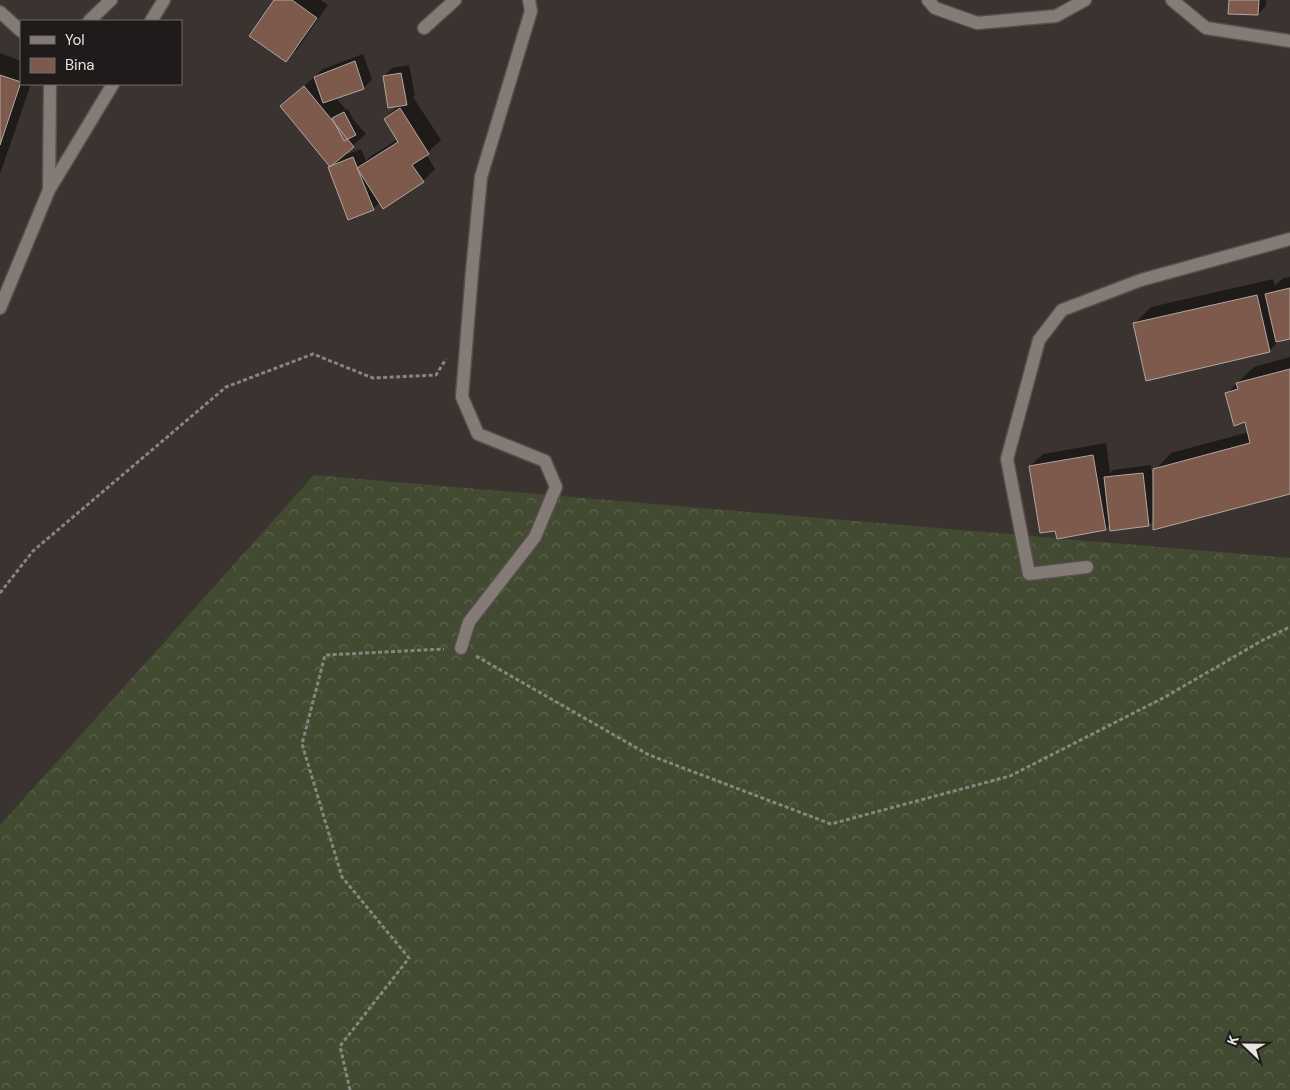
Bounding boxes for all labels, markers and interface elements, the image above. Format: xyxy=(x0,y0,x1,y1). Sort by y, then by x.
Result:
legend xyxy=(20,20,182,85)
text: Yol xyxy=(65,30,85,50)
text: Bina xyxy=(65,55,94,75)
north arrow xyxy=(1220,1020,1270,1070)
text: K xyxy=(1223,1033,1243,1048)

